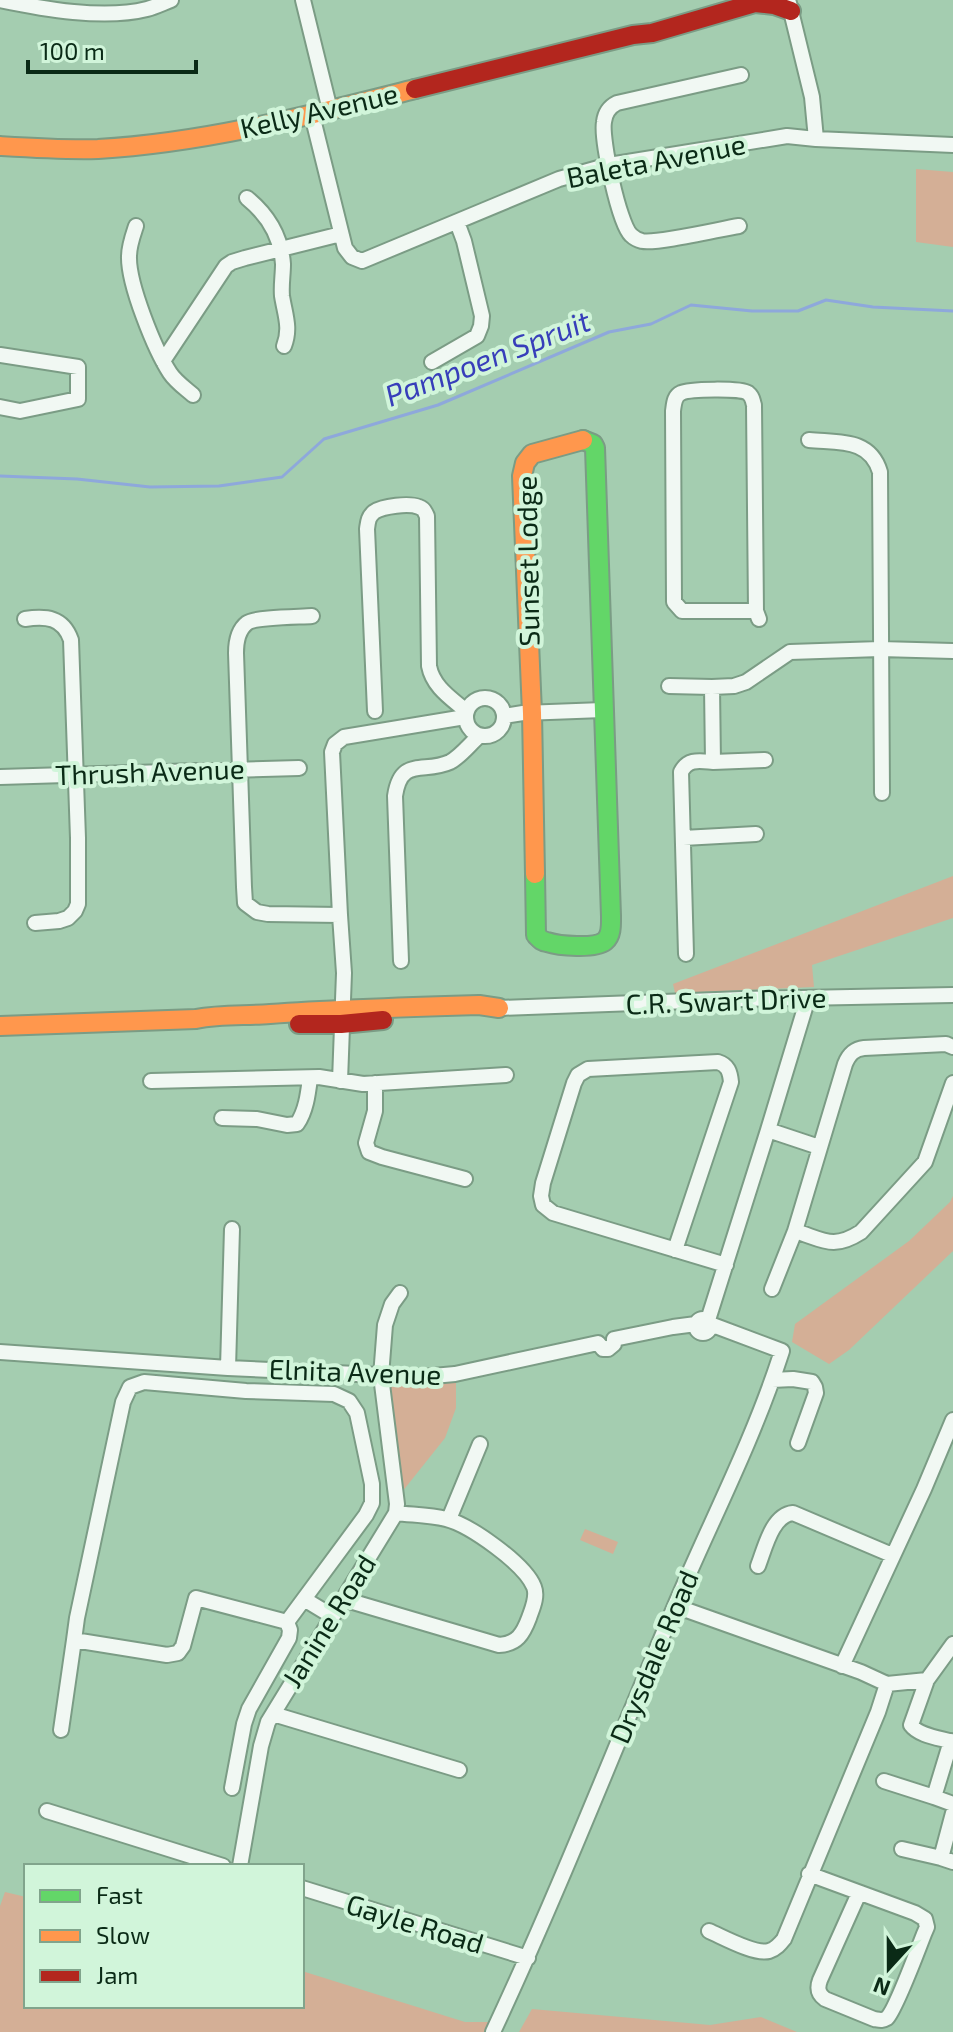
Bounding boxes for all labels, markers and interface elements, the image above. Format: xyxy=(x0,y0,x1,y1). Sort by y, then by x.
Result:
scale bar xyxy=(28,24,196,74)
text: 100 m xyxy=(40,36,105,65)
street label: Kelly Avenue xyxy=(237,75,401,145)
street label: Baleta Avenue xyxy=(563,126,748,194)
water label: Pampoen Spruit xyxy=(380,301,596,413)
street label: Sunset Lodge xyxy=(509,475,545,647)
street label: Thrush Avenue xyxy=(55,751,245,791)
street label: C.R. Swart Drive xyxy=(625,980,827,1020)
street label: Elnita Avenue xyxy=(268,1351,442,1391)
street label: Janine Road xyxy=(274,1548,382,1693)
street label: Drysdale Road xyxy=(601,1565,705,1748)
legend xyxy=(24,1864,304,2008)
text: Fast xyxy=(96,1880,143,1909)
street label: Gayle Road xyxy=(342,1886,488,1960)
text: Slow xyxy=(96,1920,150,1949)
north arrow xyxy=(849,1928,929,2008)
text: Jam xyxy=(96,1960,138,1989)
text: N xyxy=(869,1973,894,2003)

